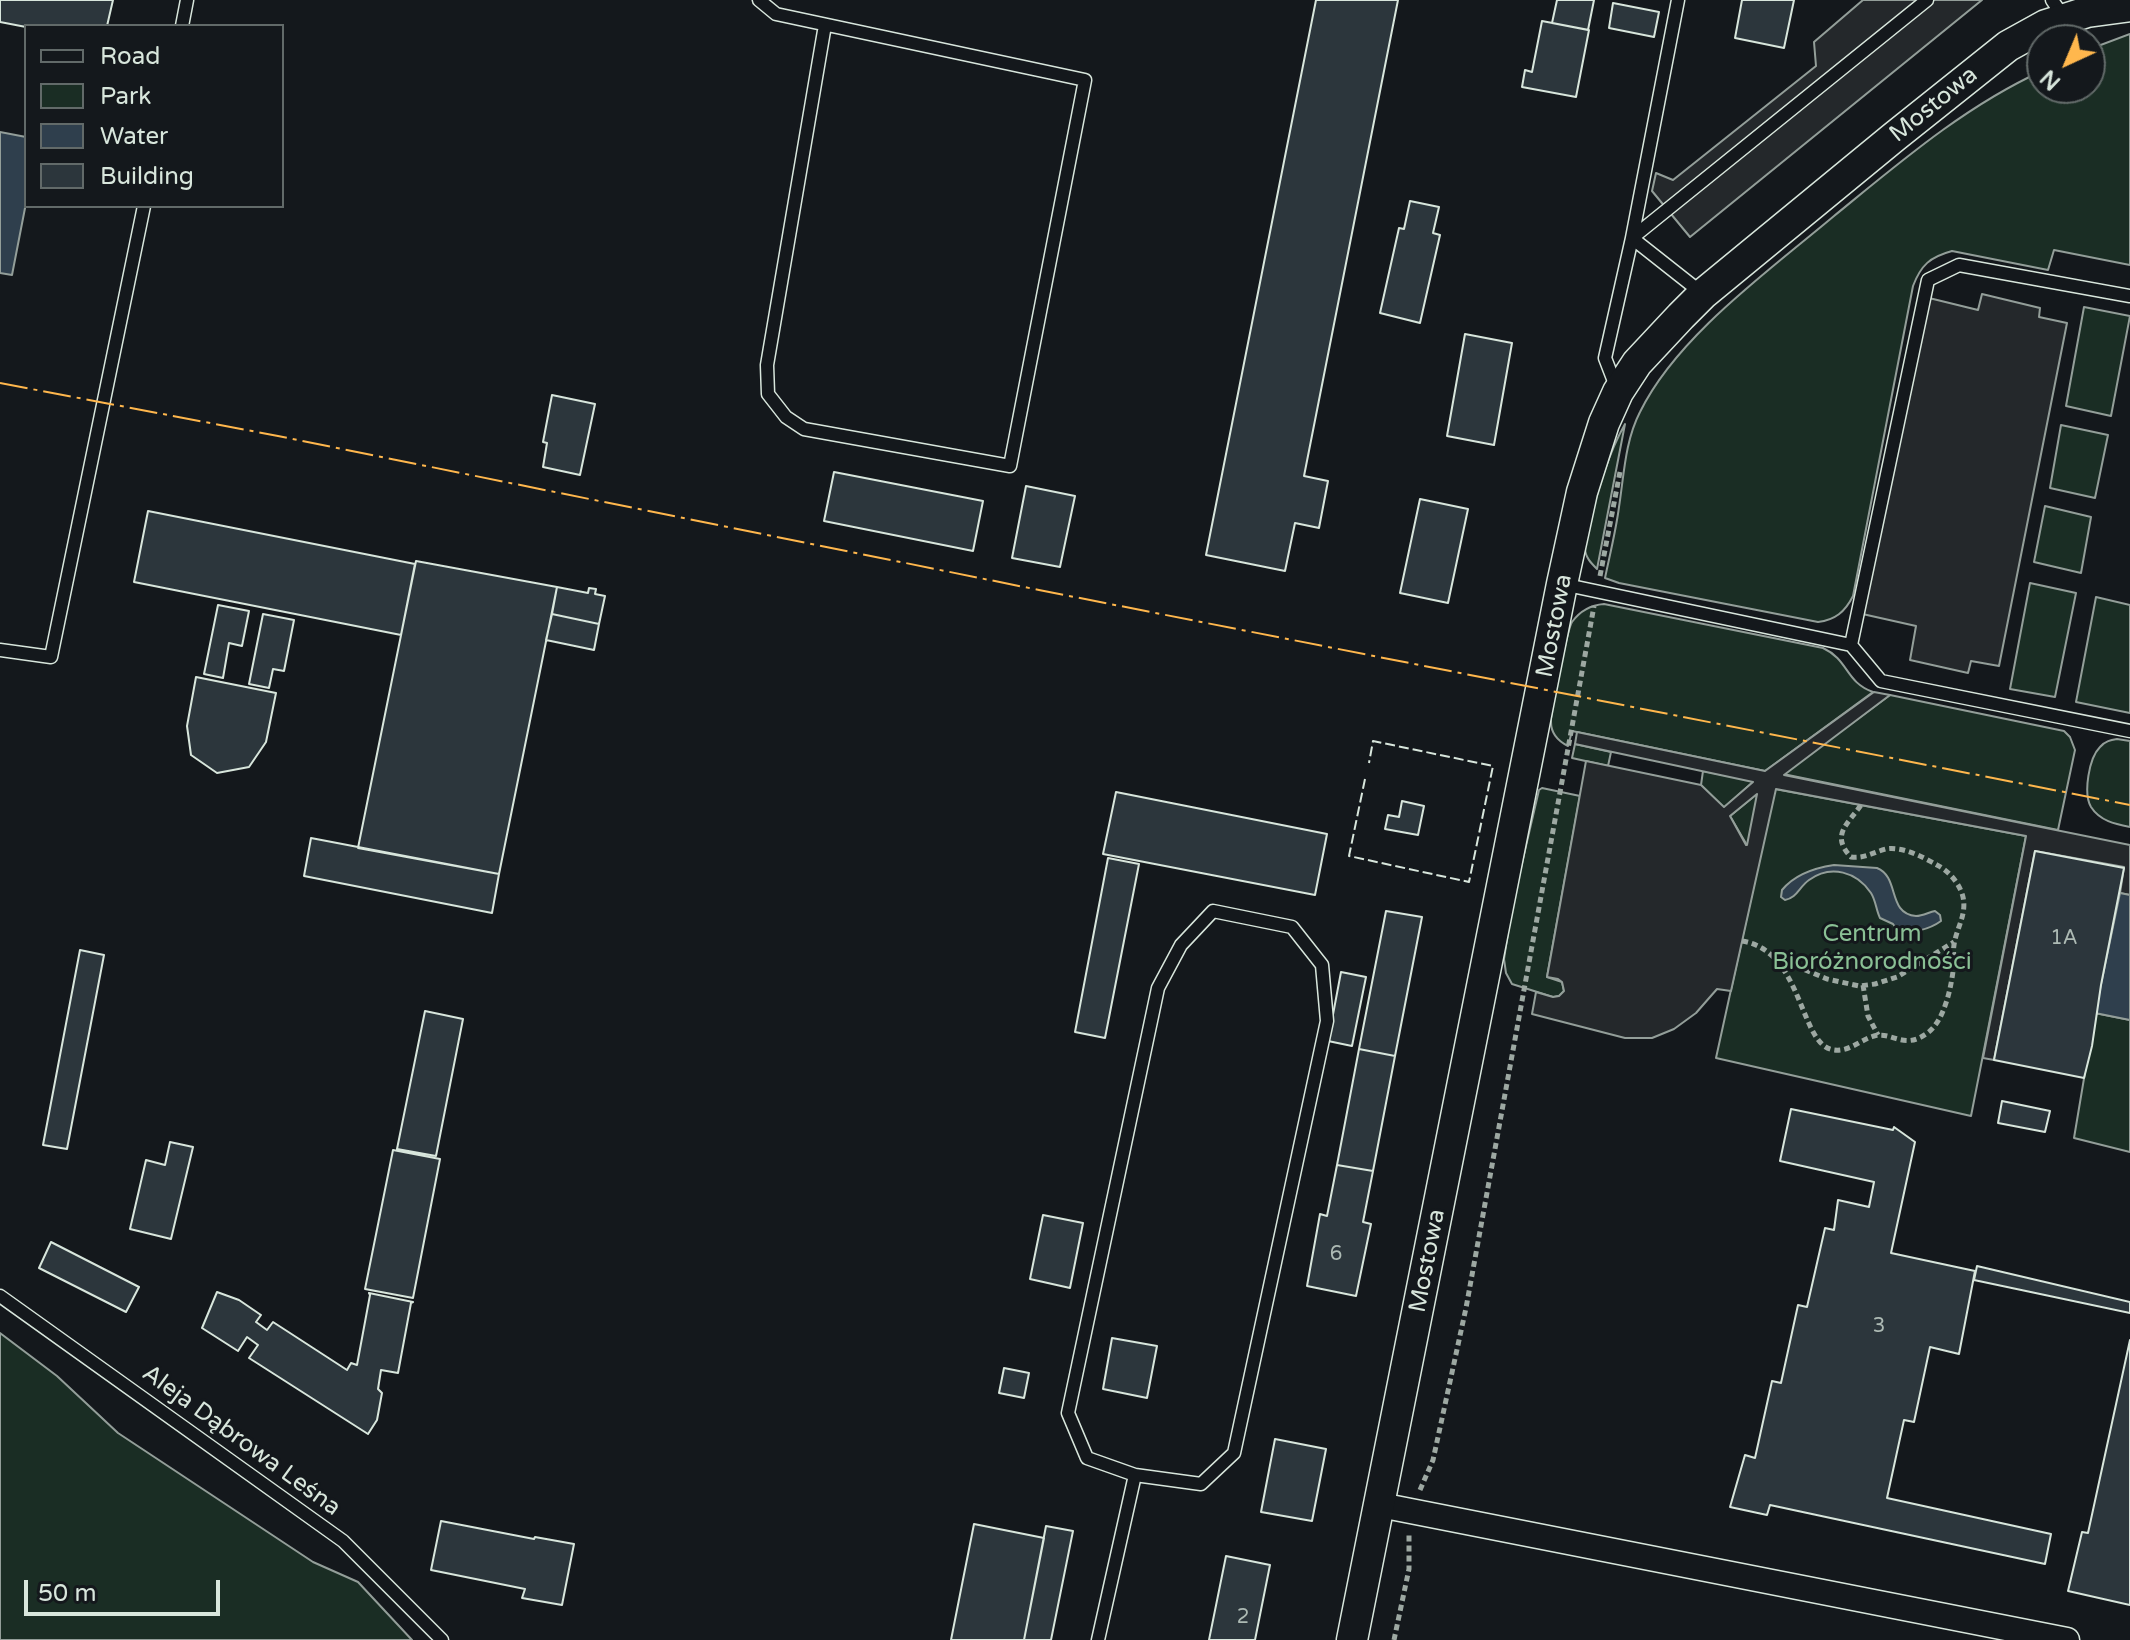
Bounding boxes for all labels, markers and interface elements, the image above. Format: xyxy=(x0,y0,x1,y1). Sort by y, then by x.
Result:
legend xyxy=(24,24,284,208)
north arrow xyxy=(2026,24,2106,104)
text: Road xyxy=(100,42,160,71)
street label: Mostowa xyxy=(1884,61,1984,149)
text: N xyxy=(2035,64,2066,95)
text: Park xyxy=(100,82,151,111)
text: Water xyxy=(100,122,168,151)
text: Building xyxy=(100,162,194,191)
street label: Mostowa xyxy=(1531,572,1579,680)
park label: Centrum Bioróżnorodności xyxy=(1772,921,1972,977)
house number: 1A xyxy=(2050,927,2078,951)
street label: Mostowa xyxy=(1404,1207,1452,1315)
house number: 6 xyxy=(1330,1243,1342,1267)
house number: 3 xyxy=(1873,1315,1885,1339)
street label: Aleja Dąbrowa Leśna xyxy=(136,1359,346,1523)
scale bar xyxy=(28,1564,224,1614)
text: 50 m xyxy=(38,1579,96,1608)
house number: 2 xyxy=(1237,1606,1249,1630)

